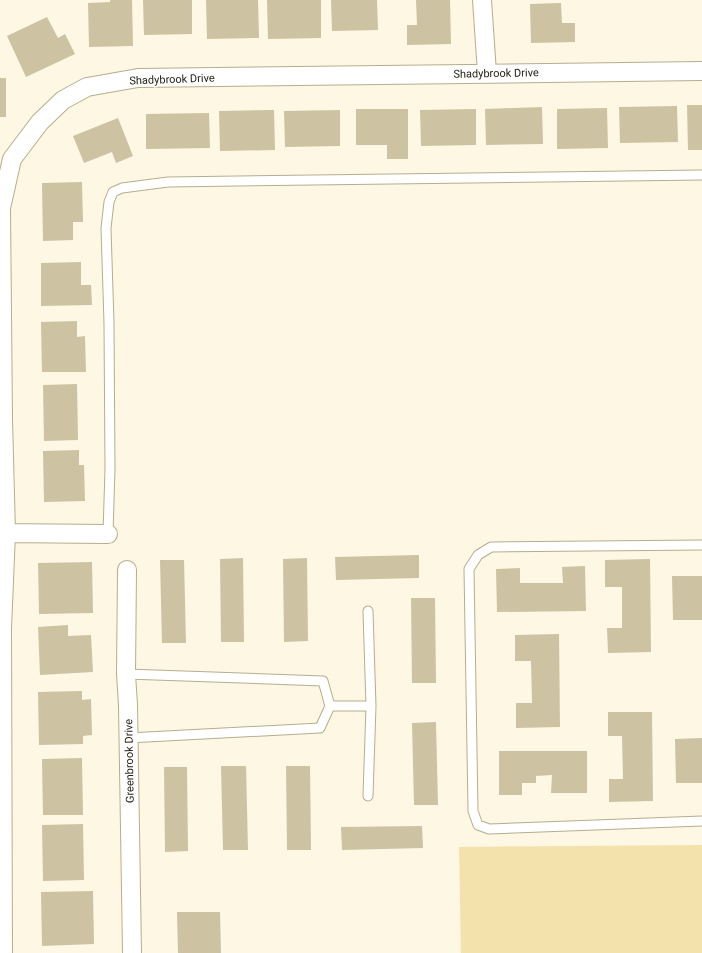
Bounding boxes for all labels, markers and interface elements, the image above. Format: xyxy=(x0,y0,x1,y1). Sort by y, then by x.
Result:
street label: Shadybrook Drive xyxy=(453,66,539,81)
street label: Shadybrook Drive xyxy=(129,72,215,87)
street label: Greenbrook Drive xyxy=(122,719,137,803)

